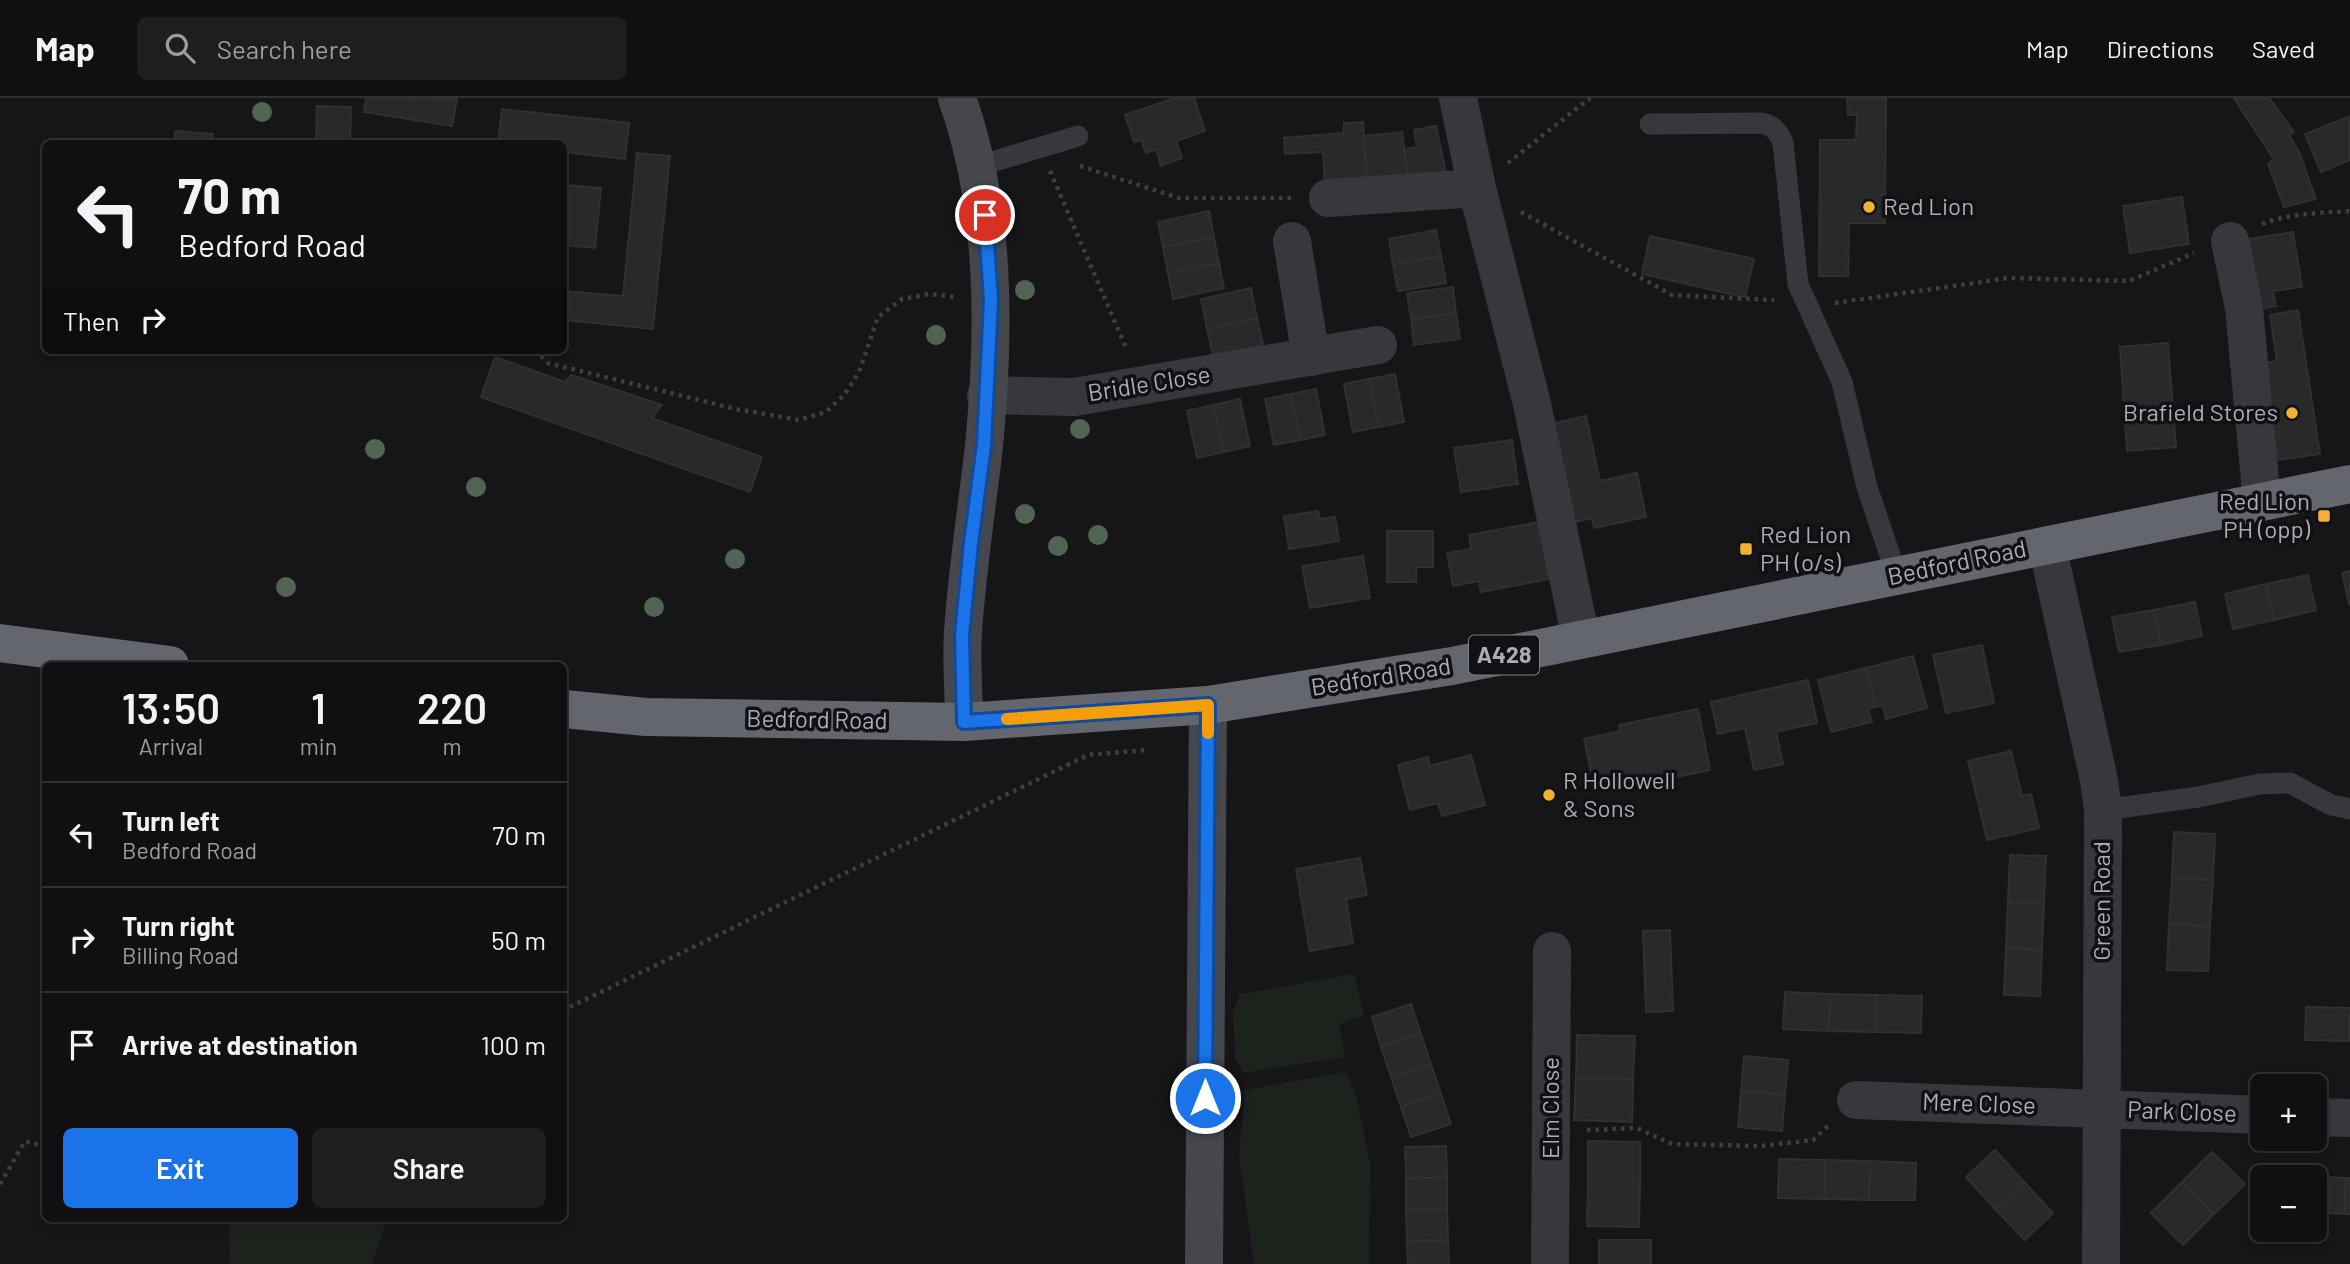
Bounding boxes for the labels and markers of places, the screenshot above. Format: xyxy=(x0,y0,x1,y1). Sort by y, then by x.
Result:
pin xyxy=(955,185,1015,245)
place label: Red Lion xyxy=(1883,191,1974,220)
marker: Red Lion xyxy=(1861,199,1877,215)
place label: Brafield Stores xyxy=(2123,397,2278,426)
marker: Brafield Stores xyxy=(2284,405,2300,421)
place label: Red Lion PH (opp) xyxy=(2219,486,2311,543)
marker: Red Lion PH (opp) xyxy=(2316,508,2332,524)
place label: Red Lion PH (o/s) xyxy=(1760,519,1851,576)
marker: Red Lion PH (o/s) xyxy=(1738,541,1754,557)
place label: R Hollowell & Sons xyxy=(1563,765,1676,822)
marker: R Hollowell & Sons xyxy=(1541,787,1557,803)

